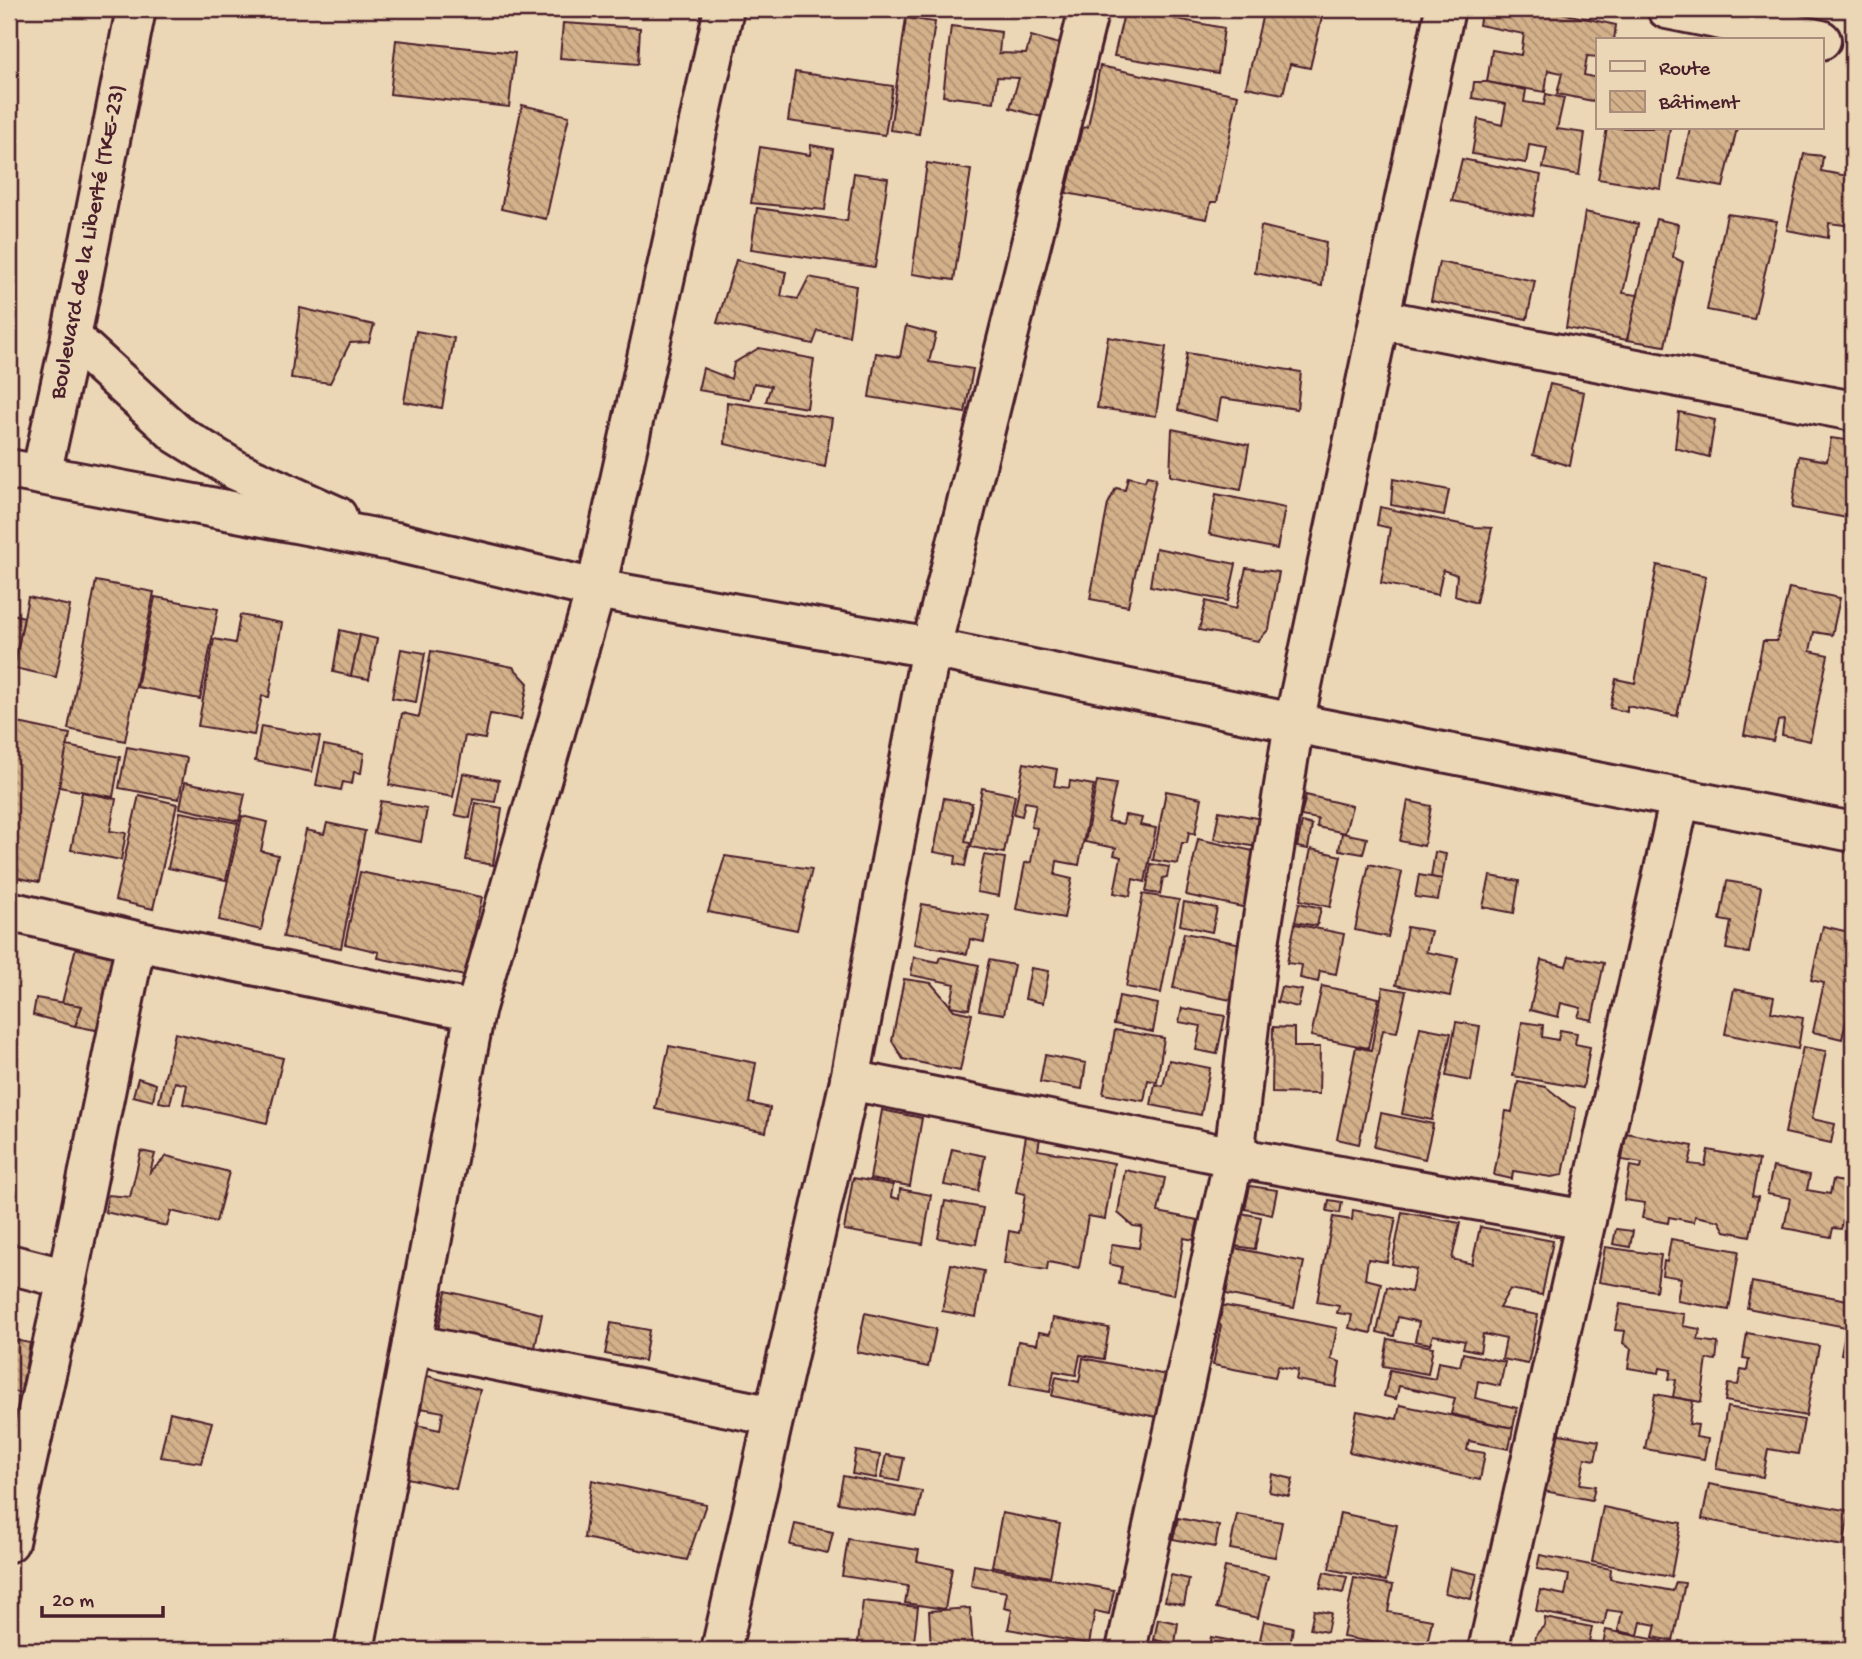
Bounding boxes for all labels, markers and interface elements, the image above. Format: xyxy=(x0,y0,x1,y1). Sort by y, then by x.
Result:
legend xyxy=(1596,38,1824,130)
text: Route xyxy=(1659,58,1711,83)
street label: Boulevard de la Liberté (TKE-23) xyxy=(44,82,134,403)
text: Bâtiment xyxy=(1658,92,1741,117)
scale bar xyxy=(42,1575,163,1619)
text: 20 m xyxy=(52,1590,94,1615)

